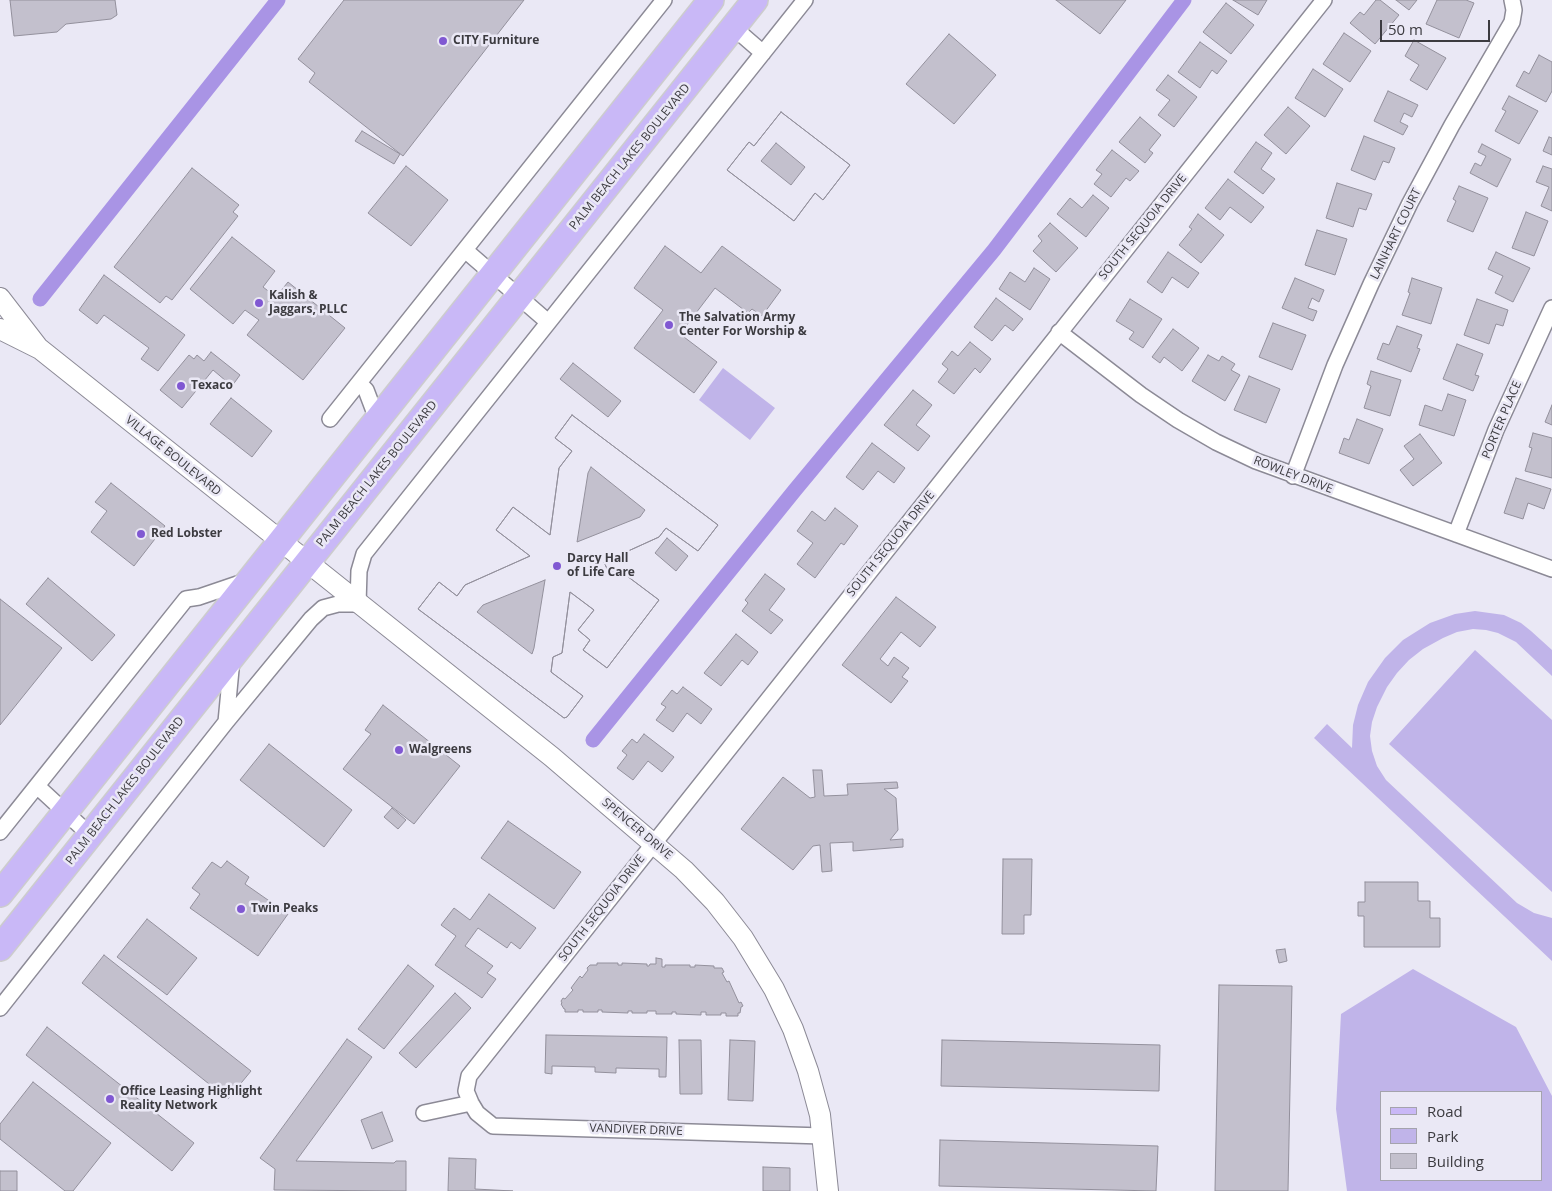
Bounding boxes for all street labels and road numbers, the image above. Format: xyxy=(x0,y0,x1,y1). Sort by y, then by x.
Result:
street label: PALM BEACH LAKES BOULEVARD xyxy=(567,81,693,233)
street label: SOUTH SEQUOIA DRIVE xyxy=(1096,171,1190,283)
street label: LAINHART COURT xyxy=(1368,186,1424,282)
street label: PORTER PLACE xyxy=(1479,379,1525,461)
street label: PALM BEACH LAKES BOULEVARD xyxy=(314,398,440,550)
street label: VILLAGE BOULEVARD xyxy=(122,413,224,499)
street label: ROWLEY DRIVE xyxy=(1251,453,1335,497)
street label: SOUTH SEQUOIA DRIVE xyxy=(844,488,938,600)
street label: PALM BEACH LAKES BOULEVARD xyxy=(63,714,187,868)
street label: SPENCER DRIVE xyxy=(599,795,675,863)
street label: SOUTH SEQUOIA DRIVE xyxy=(556,852,648,964)
street label: VANDIVER DRIVE xyxy=(589,1121,683,1139)

